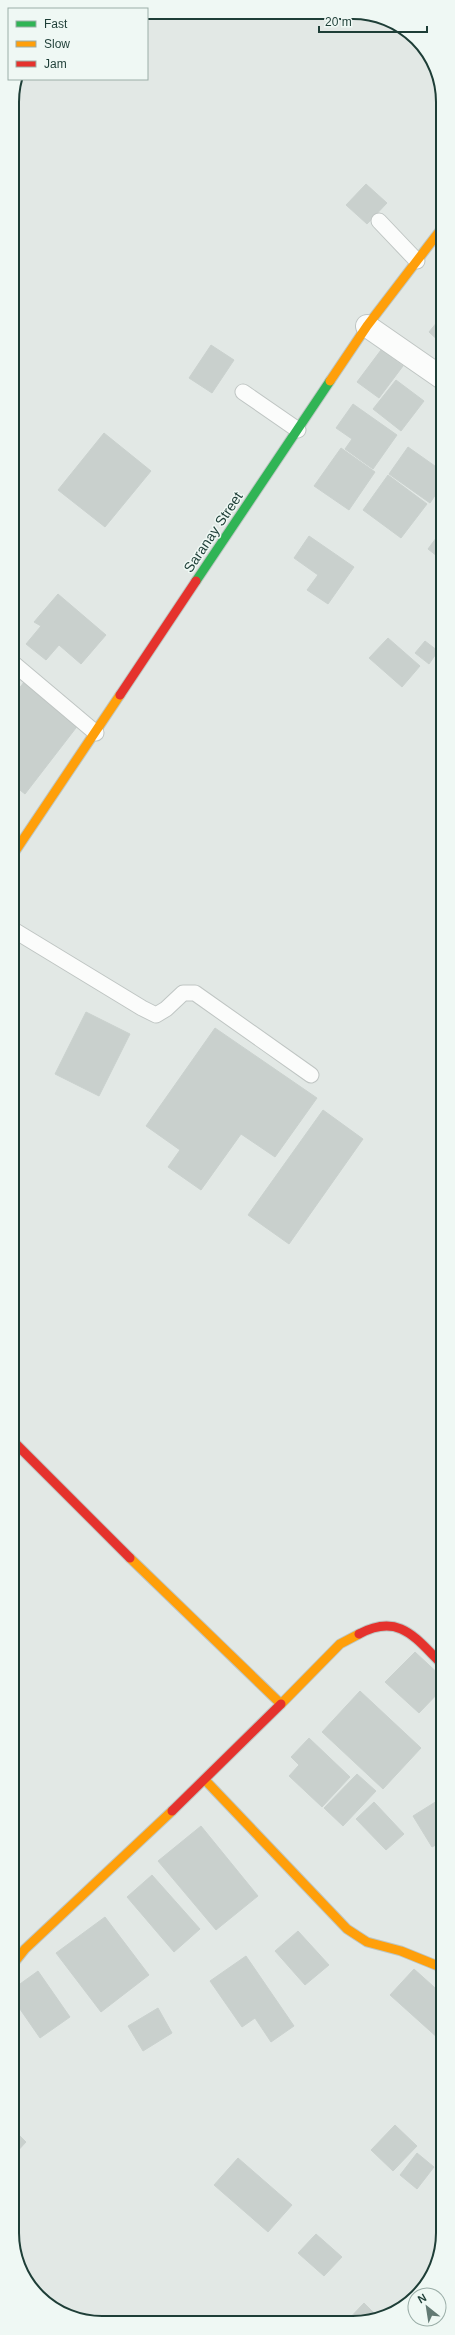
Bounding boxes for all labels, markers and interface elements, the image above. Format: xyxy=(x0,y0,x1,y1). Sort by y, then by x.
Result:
legend xyxy=(8,8,148,80)
scale bar xyxy=(319,8,427,34)
text: 20 m xyxy=(325,15,352,29)
text: Fast xyxy=(44,17,68,31)
text: Slow xyxy=(44,37,70,51)
text: Jam xyxy=(44,57,67,71)
street label: Saranay Street xyxy=(180,489,246,575)
north arrow xyxy=(407,2287,447,2327)
text: N xyxy=(416,2291,428,2306)

